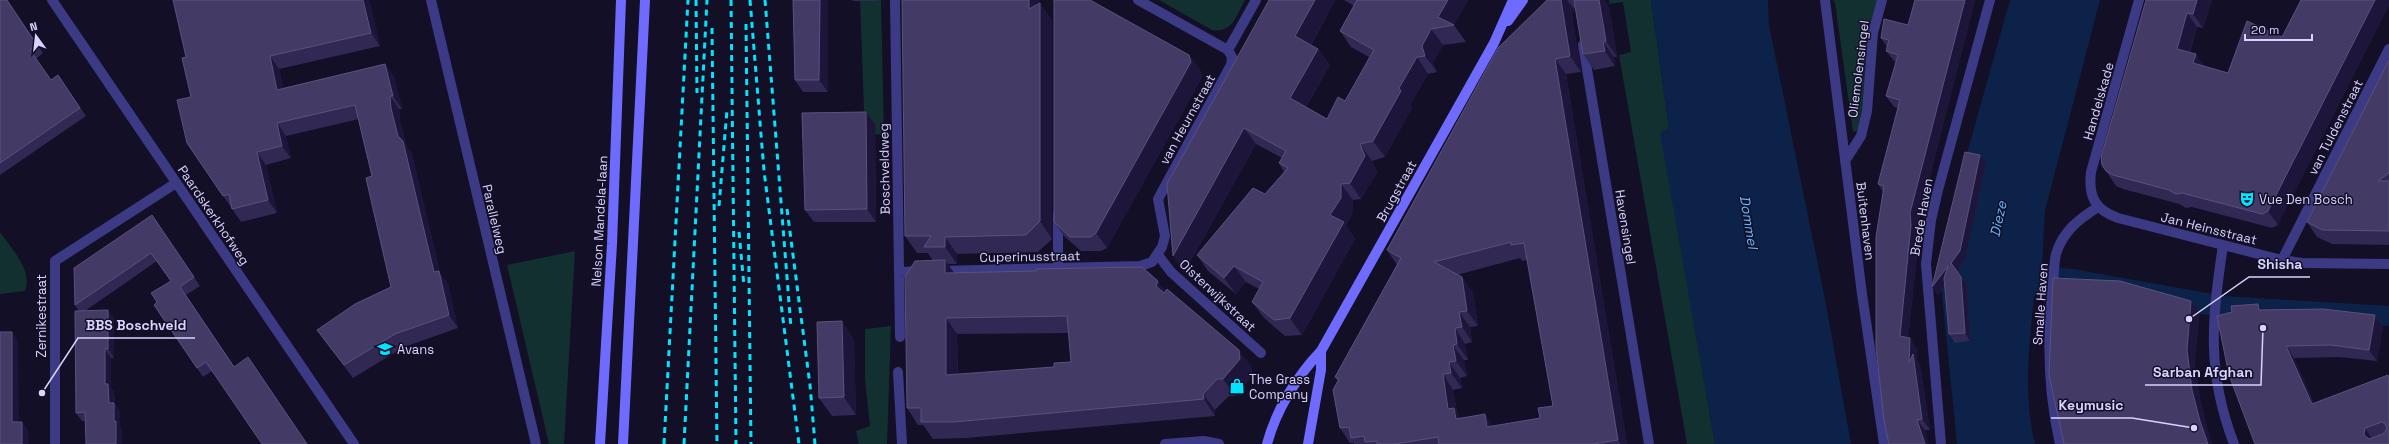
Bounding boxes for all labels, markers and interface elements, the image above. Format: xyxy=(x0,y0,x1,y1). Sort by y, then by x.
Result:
north arrow xyxy=(16,16,56,56)
scale bar xyxy=(2245,16,2312,42)
text: N xyxy=(28,19,39,34)
street label: Oliemolensingel xyxy=(1844,19,1873,119)
text: 20 m xyxy=(2251,22,2279,38)
street label: Handelskade xyxy=(2079,60,2118,142)
street label: van Heurnstraat xyxy=(1156,71,1219,167)
street label: van Tuldenstraat xyxy=(2304,77,2367,178)
street label: Boschveldweg xyxy=(875,123,894,215)
street label: Nelson Mandela-laan xyxy=(588,155,611,287)
street label: Brugstraat xyxy=(1373,158,1420,225)
street label: Paardskerkhofweg xyxy=(174,162,253,268)
street label: Brede Haven xyxy=(1906,177,1937,257)
street label: Buitenhaven xyxy=(1852,181,1879,261)
street label: Parallelweg xyxy=(478,183,511,256)
street label: Havensingel xyxy=(1611,189,1640,266)
theatre icon: Vue Den Bosch xyxy=(2238,190,2256,208)
place label: Vue Den Bosch xyxy=(2259,191,2353,208)
water label: Dommel xyxy=(1736,194,1762,251)
water label: Dieze xyxy=(1985,199,2011,239)
street label: Jan Heinsstraat xyxy=(2159,208,2259,249)
street label: Cuperinusstraat xyxy=(979,247,1081,266)
callout: Shisha xyxy=(2249,251,2310,277)
text: Shisha xyxy=(2258,255,2302,273)
street label: Oisterwijkstraat xyxy=(1176,256,1259,335)
street label: Smalle Haven xyxy=(2029,262,2052,346)
street label: Zernikestraat xyxy=(33,274,50,358)
callout: BBS Boschveld xyxy=(78,312,195,338)
text: BBS Boschveld xyxy=(86,316,186,334)
school or university icon: Avans xyxy=(376,340,394,358)
place label: Avans xyxy=(397,341,434,358)
callout: Sarban Afghan xyxy=(2145,359,2261,385)
text: Sarban Afghan xyxy=(2153,363,2253,381)
place label: The Grass Company xyxy=(1249,371,1310,403)
shop icon: The Grass Company xyxy=(1228,377,1246,395)
callout: Keymusic xyxy=(2051,392,2132,418)
text: Keymusic xyxy=(2058,396,2124,414)

